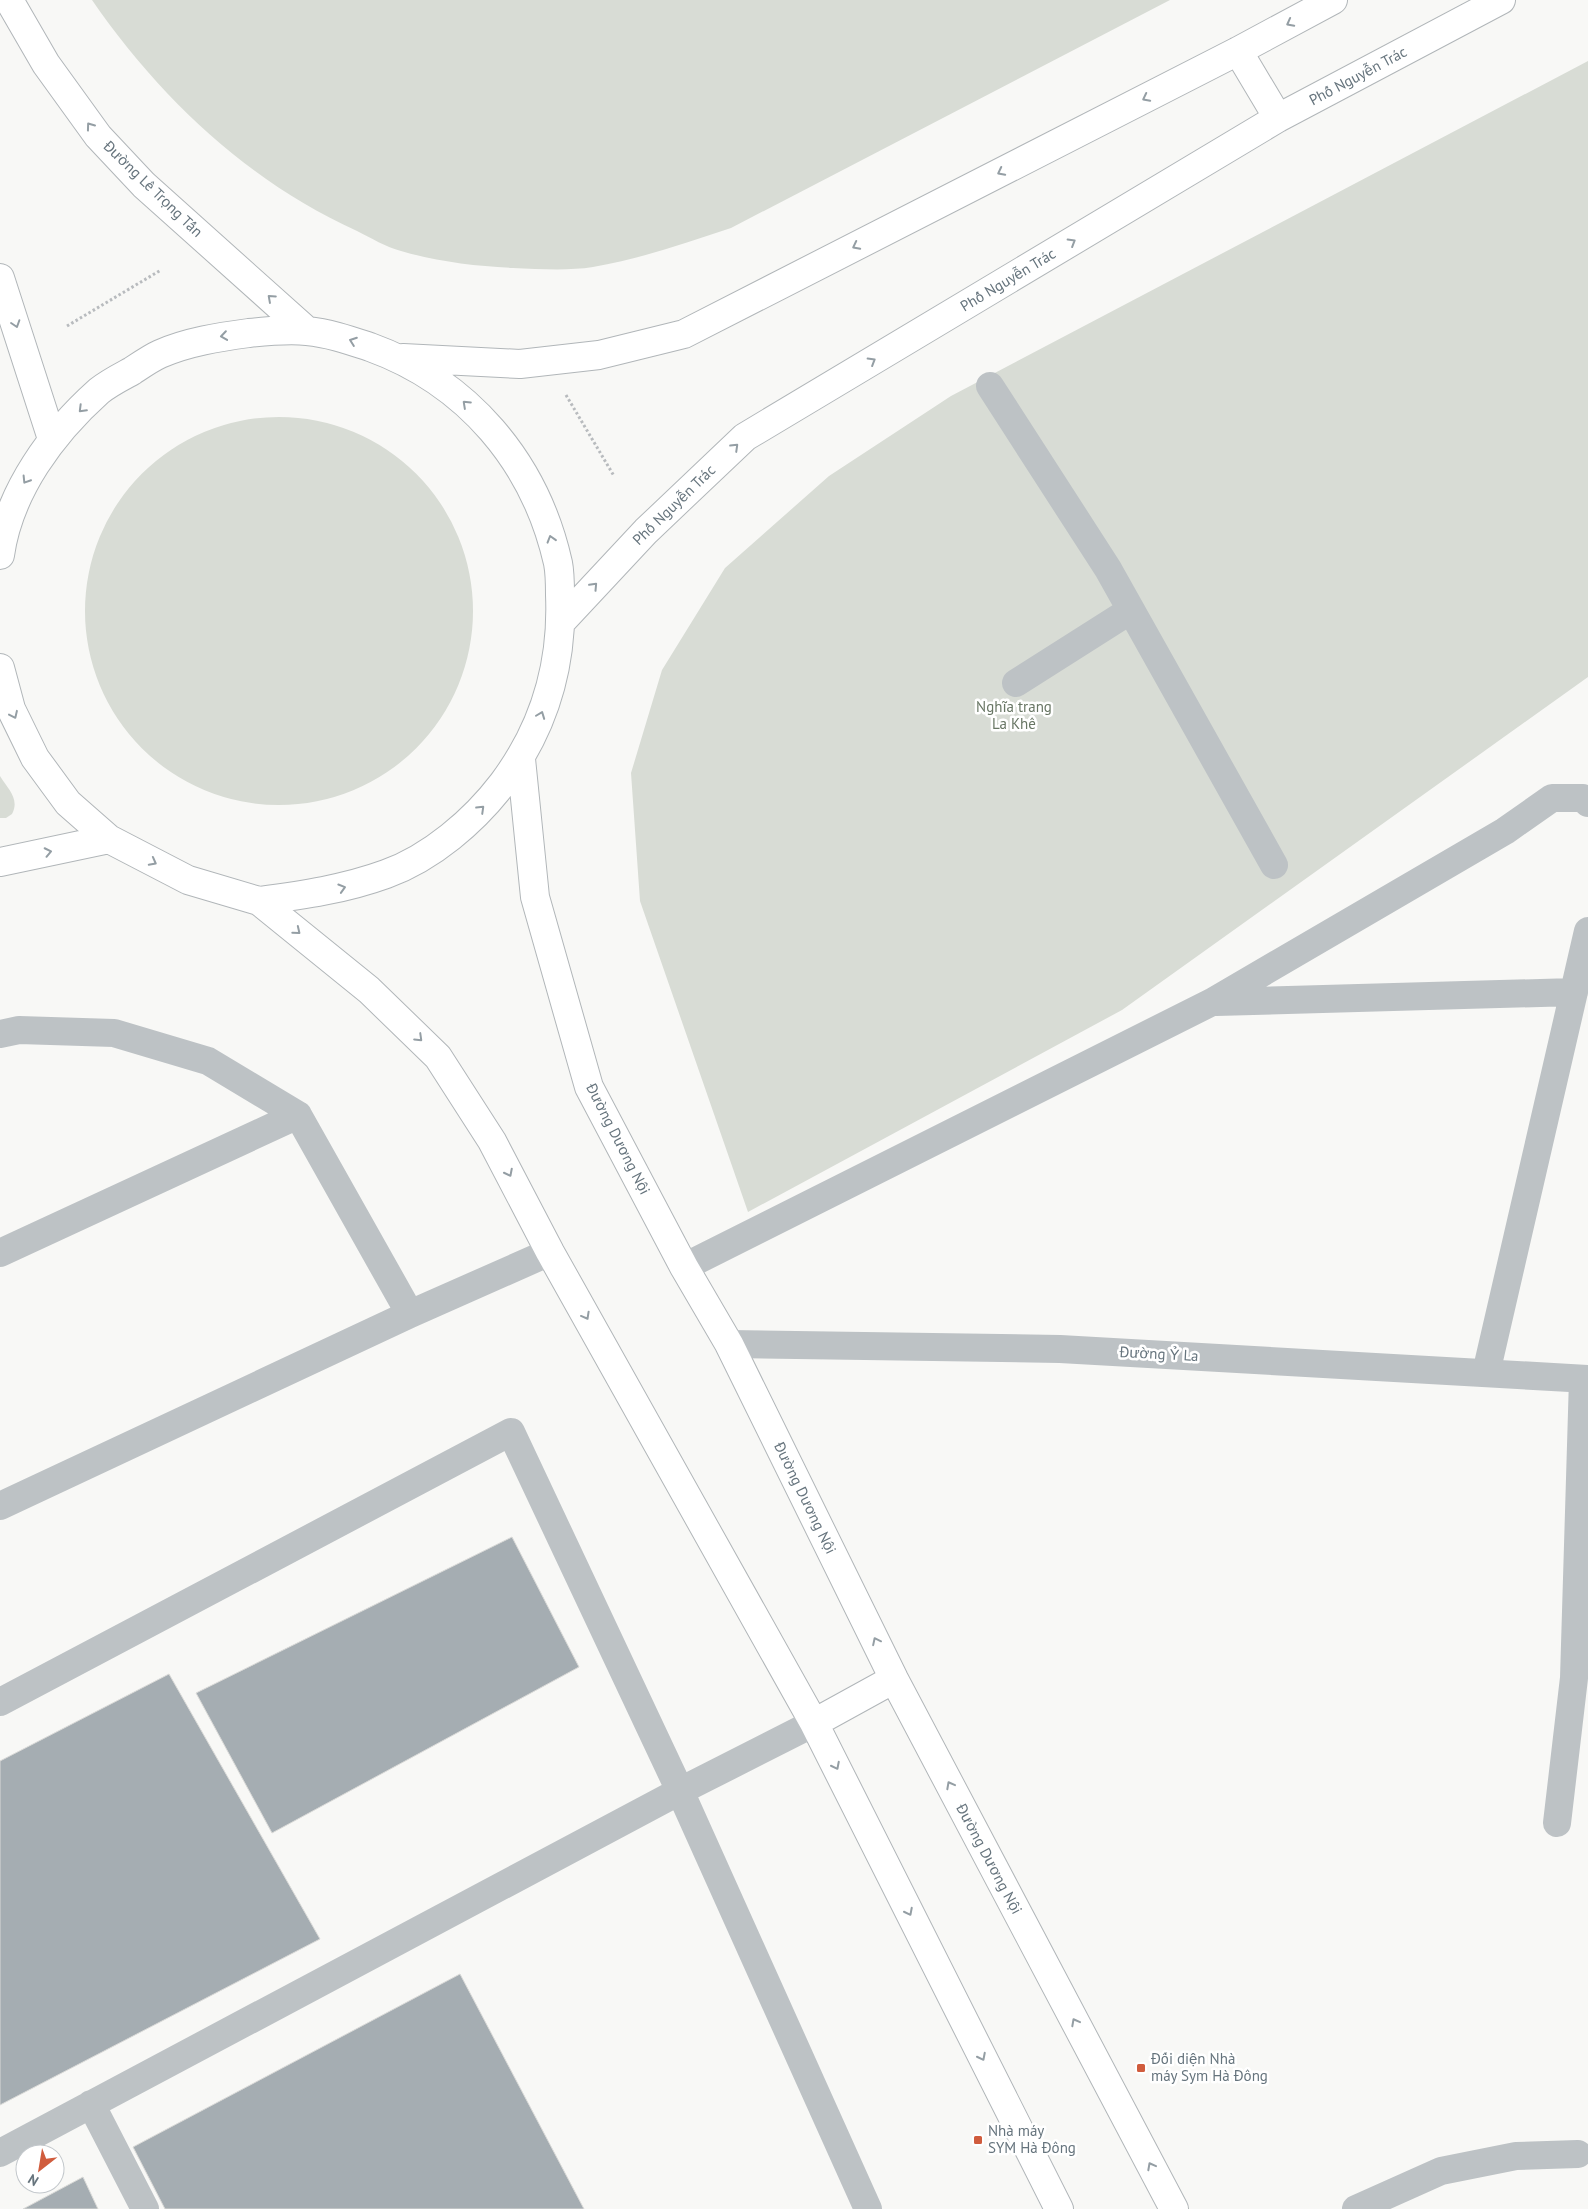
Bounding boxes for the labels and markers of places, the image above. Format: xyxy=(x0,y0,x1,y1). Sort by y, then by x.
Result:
place label: Đối diện Nhà máy Sym Hà Đông xyxy=(1150,2049,1268,2085)
marker: Đối diện Nhà máy Sym Hà Đông xyxy=(1135,2062,1147,2074)
place label: Nhà máy SYM Hà Đông xyxy=(988,2121,1076,2157)
marker: Nhà máy SYM Hà Đông xyxy=(972,2134,984,2146)

